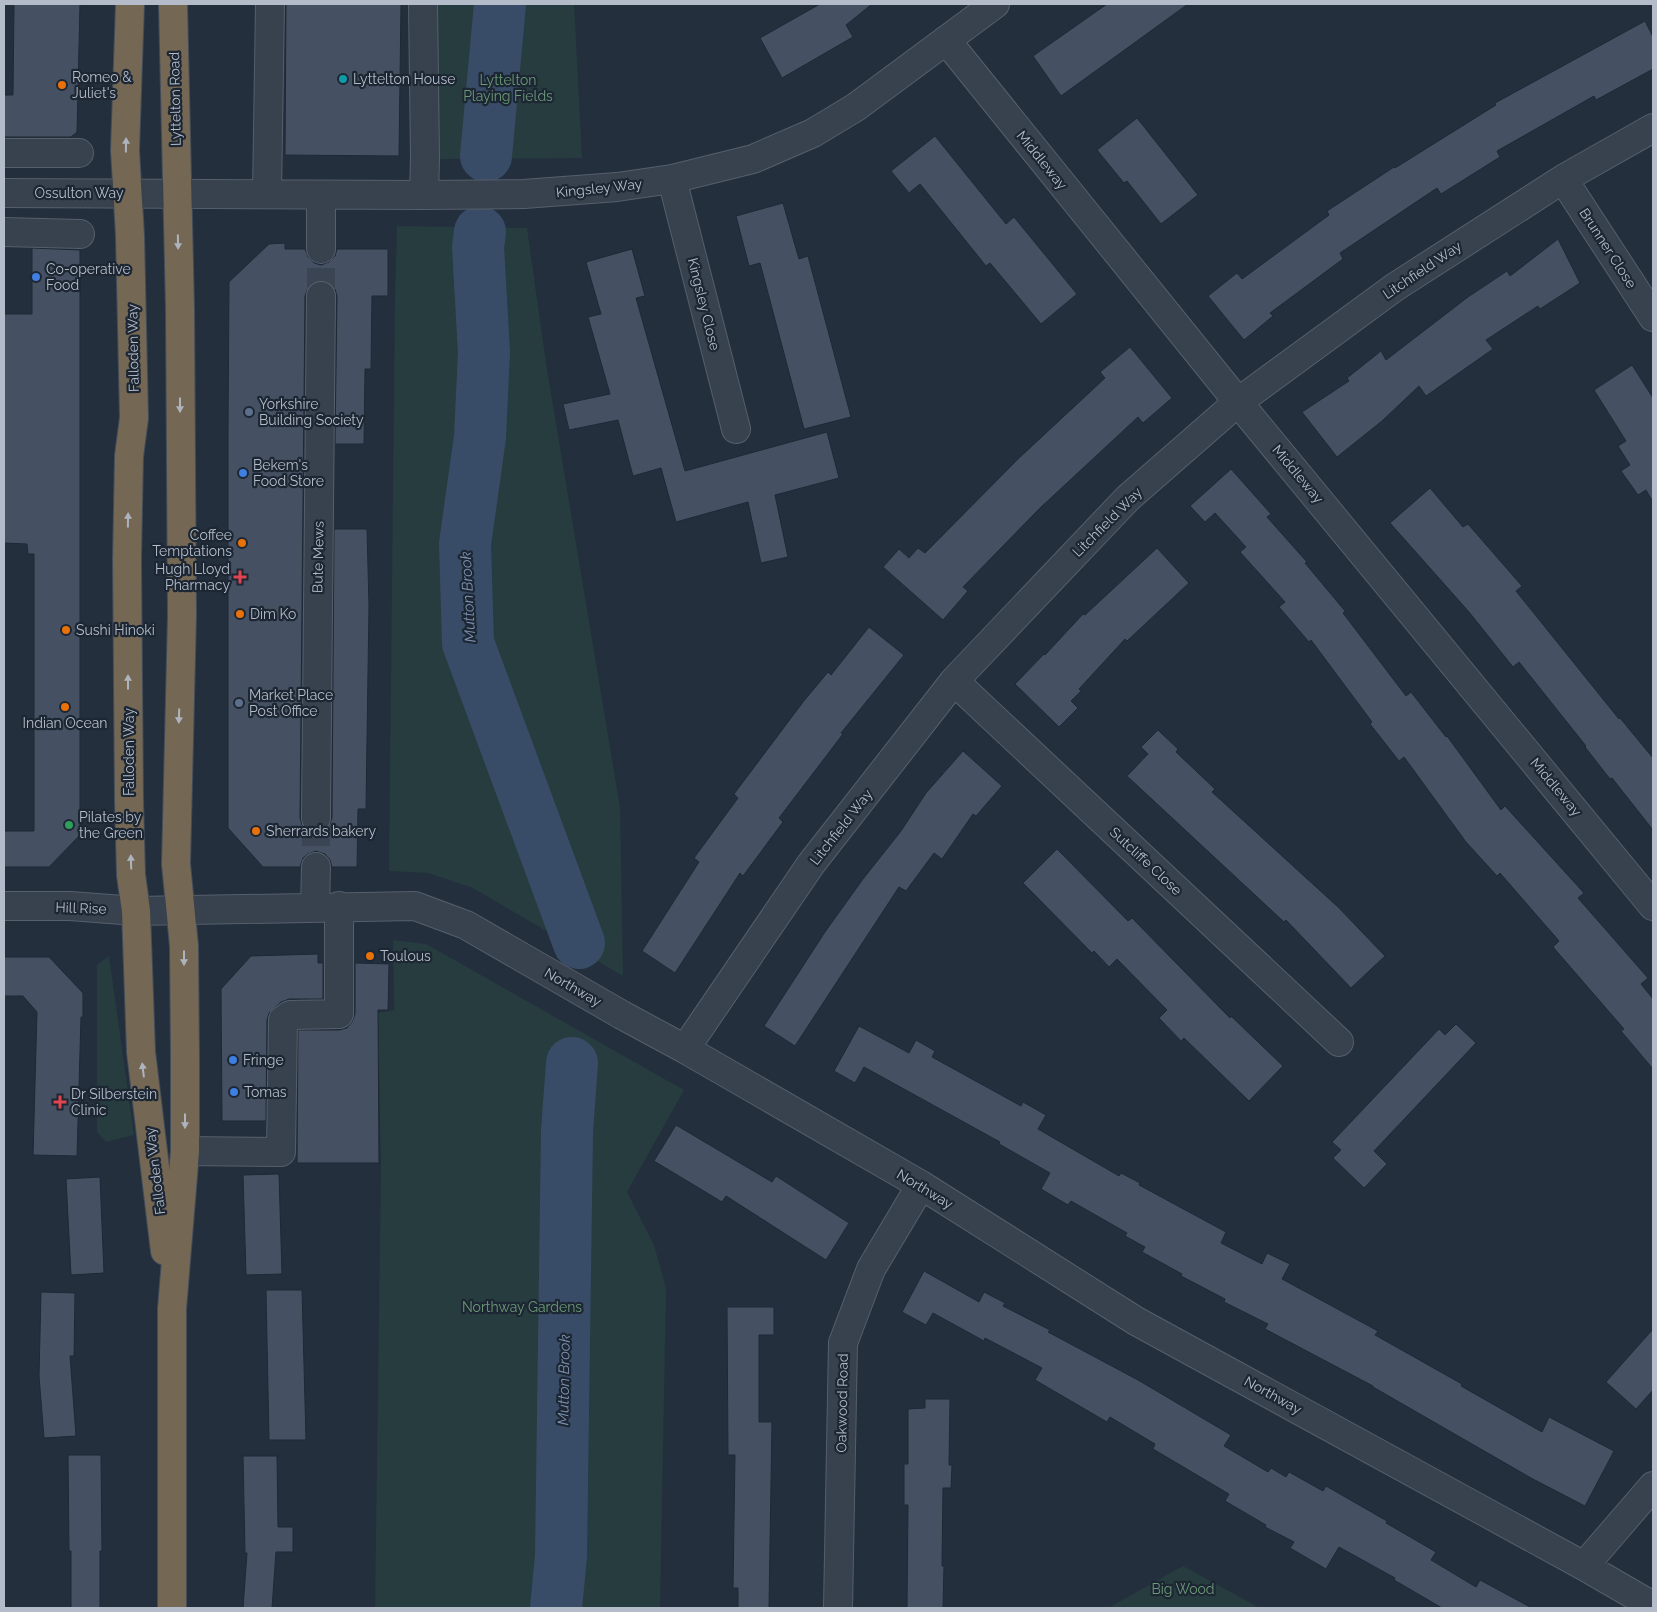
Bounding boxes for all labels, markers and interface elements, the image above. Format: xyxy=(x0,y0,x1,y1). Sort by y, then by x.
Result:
street label: Lyttelton Road xyxy=(166,52,184,146)
place label: Romeo & Juliet's xyxy=(72,69,132,101)
place label: Lyttelton House xyxy=(353,71,455,87)
park label: Lyttelton Playing Fields xyxy=(463,72,553,104)
marker: Lyttelton House xyxy=(337,73,349,85)
marker: Romeo & Juliet's xyxy=(56,79,68,91)
street label: Middleway xyxy=(1014,127,1071,193)
one-way arrow xyxy=(122,136,130,152)
street label: Kingsley Way xyxy=(555,175,643,200)
street label: Ossulton Way xyxy=(34,185,124,201)
street label: Brunner Close xyxy=(1576,205,1640,291)
one-way arrow xyxy=(175,234,183,250)
street label: Litchfield Way xyxy=(1380,238,1465,302)
street label: Kingsley Close xyxy=(685,256,723,352)
place label: Co-operative Food xyxy=(46,261,131,293)
marker: Co-operative Food xyxy=(30,271,42,283)
street label: Falloden Way xyxy=(124,303,142,392)
place label: Yorkshire Building Society xyxy=(259,396,364,428)
one-way arrow xyxy=(177,397,185,413)
marker: Yorkshire Building Society xyxy=(243,406,255,418)
street label: Middleway xyxy=(1269,442,1327,507)
place label: Bekem's Food Store xyxy=(253,457,324,489)
marker: Bekem's Food Store xyxy=(237,467,249,479)
street label: Litchfield Way xyxy=(1069,484,1145,560)
one-way arrow xyxy=(124,511,132,527)
street label: Bute Mews xyxy=(309,521,327,593)
place label: Coffee Temptations xyxy=(152,527,232,559)
marker: Coffee Temptations xyxy=(236,537,248,549)
water label: Mutton Brook xyxy=(457,551,479,643)
place label: Hugh Lloyd Pharmacy xyxy=(155,561,230,593)
marker: Hugh Lloyd Pharmacy xyxy=(234,571,246,583)
place label: Dim Ko xyxy=(250,606,296,622)
marker: Dim Ko xyxy=(234,608,246,620)
place label: Sushi Hinoki xyxy=(76,622,155,638)
marker: Sushi Hinoki xyxy=(60,624,72,636)
one-way arrow xyxy=(124,674,132,690)
place label: Market Place Post Office xyxy=(249,687,333,719)
marker: Market Place Post Office xyxy=(233,697,245,709)
marker: Indian Ocean xyxy=(59,701,71,713)
street label: Falloden Way xyxy=(121,708,137,796)
one-way arrow xyxy=(175,709,183,725)
place label: Indian Ocean xyxy=(23,715,107,731)
street label: Middleway xyxy=(1527,755,1585,820)
street label: Litchfield Way xyxy=(807,786,876,868)
place label: Pilates by the Green xyxy=(79,809,143,841)
marker: Pilates by the Green xyxy=(63,819,75,831)
place label: Sherrards bakery xyxy=(266,823,377,839)
street label: Sutcliffe Close xyxy=(1107,824,1185,898)
marker: Sherrards bakery xyxy=(250,825,262,837)
one-way arrow xyxy=(126,854,134,870)
street label: Hill Rise xyxy=(55,899,107,917)
place label: Toulous xyxy=(380,948,431,964)
marker: Toulous xyxy=(364,950,376,962)
one-way arrow xyxy=(180,951,188,967)
street label: Northway xyxy=(542,964,605,1010)
place label: Fringe xyxy=(243,1052,284,1068)
marker: Fringe xyxy=(227,1054,239,1066)
one-way arrow xyxy=(139,1061,147,1077)
place label: Tomas xyxy=(244,1084,287,1100)
place label: Dr Silberstein Clinic xyxy=(71,1086,157,1118)
marker: Tomas xyxy=(228,1086,240,1098)
marker: Dr Silberstein Clinic xyxy=(53,1095,67,1109)
one-way arrow xyxy=(181,1113,189,1129)
street label: Falloden Way xyxy=(142,1126,168,1216)
street label: Northway xyxy=(894,1166,956,1212)
park label: Northway Gardens xyxy=(462,1299,582,1315)
water label: Mutton Brook xyxy=(554,1334,574,1426)
street label: Oakwood Road xyxy=(833,1353,851,1453)
street label: Northway xyxy=(1242,1373,1305,1417)
park label: Big Wood xyxy=(1151,1581,1215,1597)

